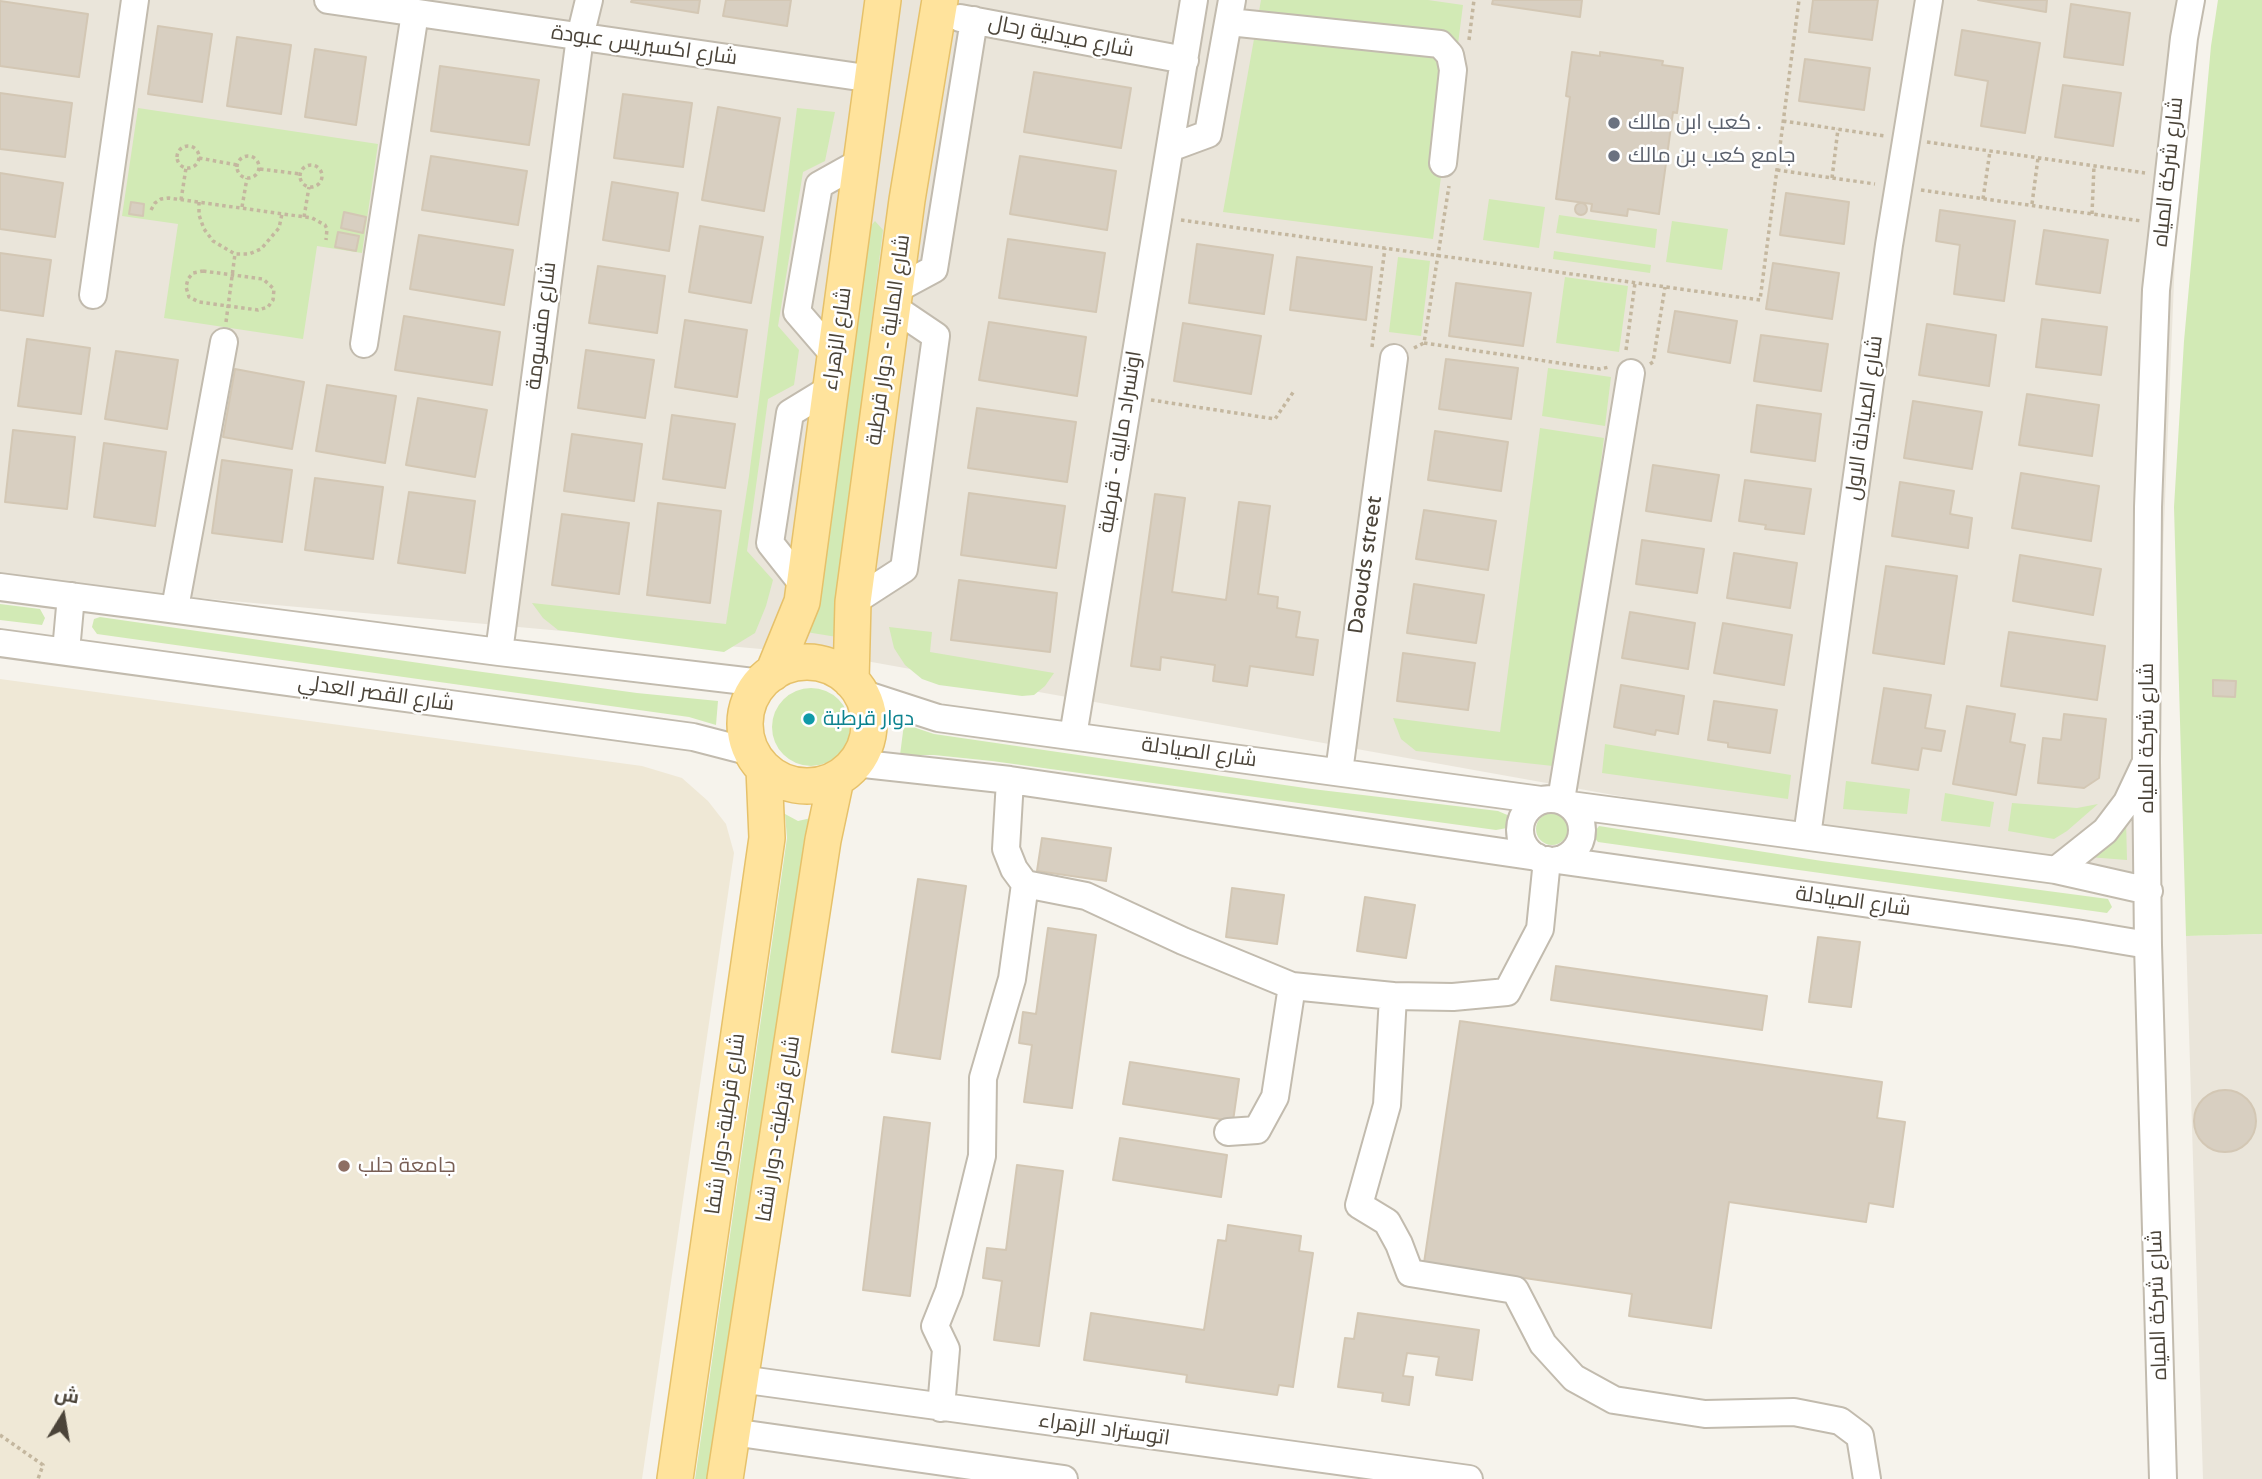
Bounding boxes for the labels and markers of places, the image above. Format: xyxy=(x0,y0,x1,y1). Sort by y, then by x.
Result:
place label: كعب ابن مالك . xyxy=(1628,110,1762,136)
marker: كعب ابن مالك . xyxy=(1606,115,1622,131)
place label: جامع كعب بن مالك xyxy=(1628,143,1795,169)
marker: جامع كعب بن مالك xyxy=(1606,148,1622,164)
place label: دوار قرطبة xyxy=(823,706,914,732)
marker: دوار قرطبة xyxy=(801,711,817,727)
place label: جامعة حلب xyxy=(358,1153,456,1179)
marker: جامعة حلب xyxy=(336,1158,352,1174)

